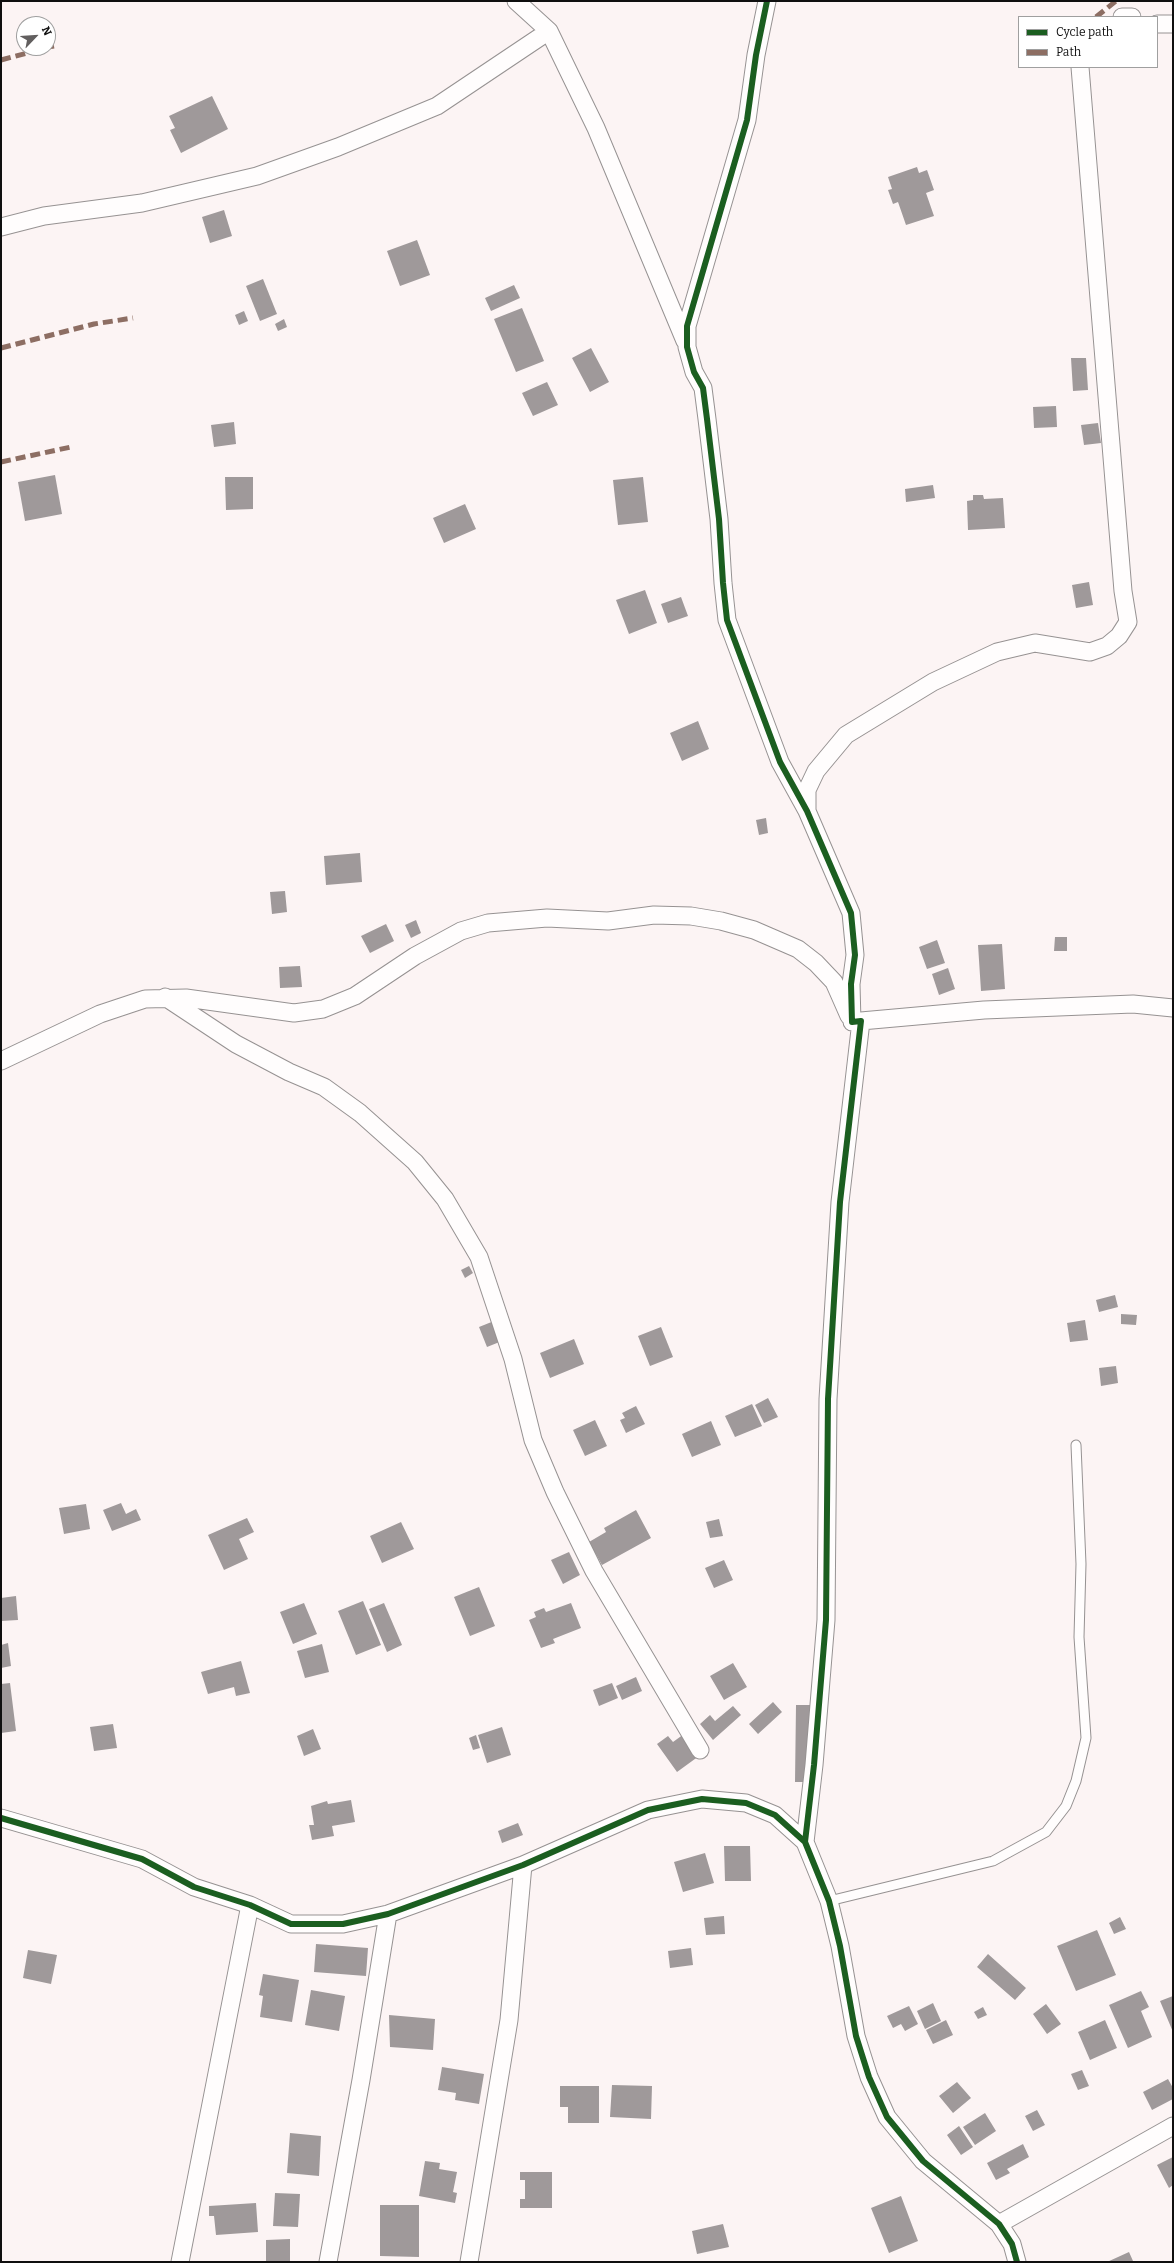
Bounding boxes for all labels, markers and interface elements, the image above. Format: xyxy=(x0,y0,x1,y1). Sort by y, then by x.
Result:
north arrow xyxy=(16,16,56,56)
legend xyxy=(1018,16,1158,68)
text: N xyxy=(39,25,54,38)
text: Cycle path xyxy=(1056,25,1113,39)
text: Path xyxy=(1056,45,1081,59)

